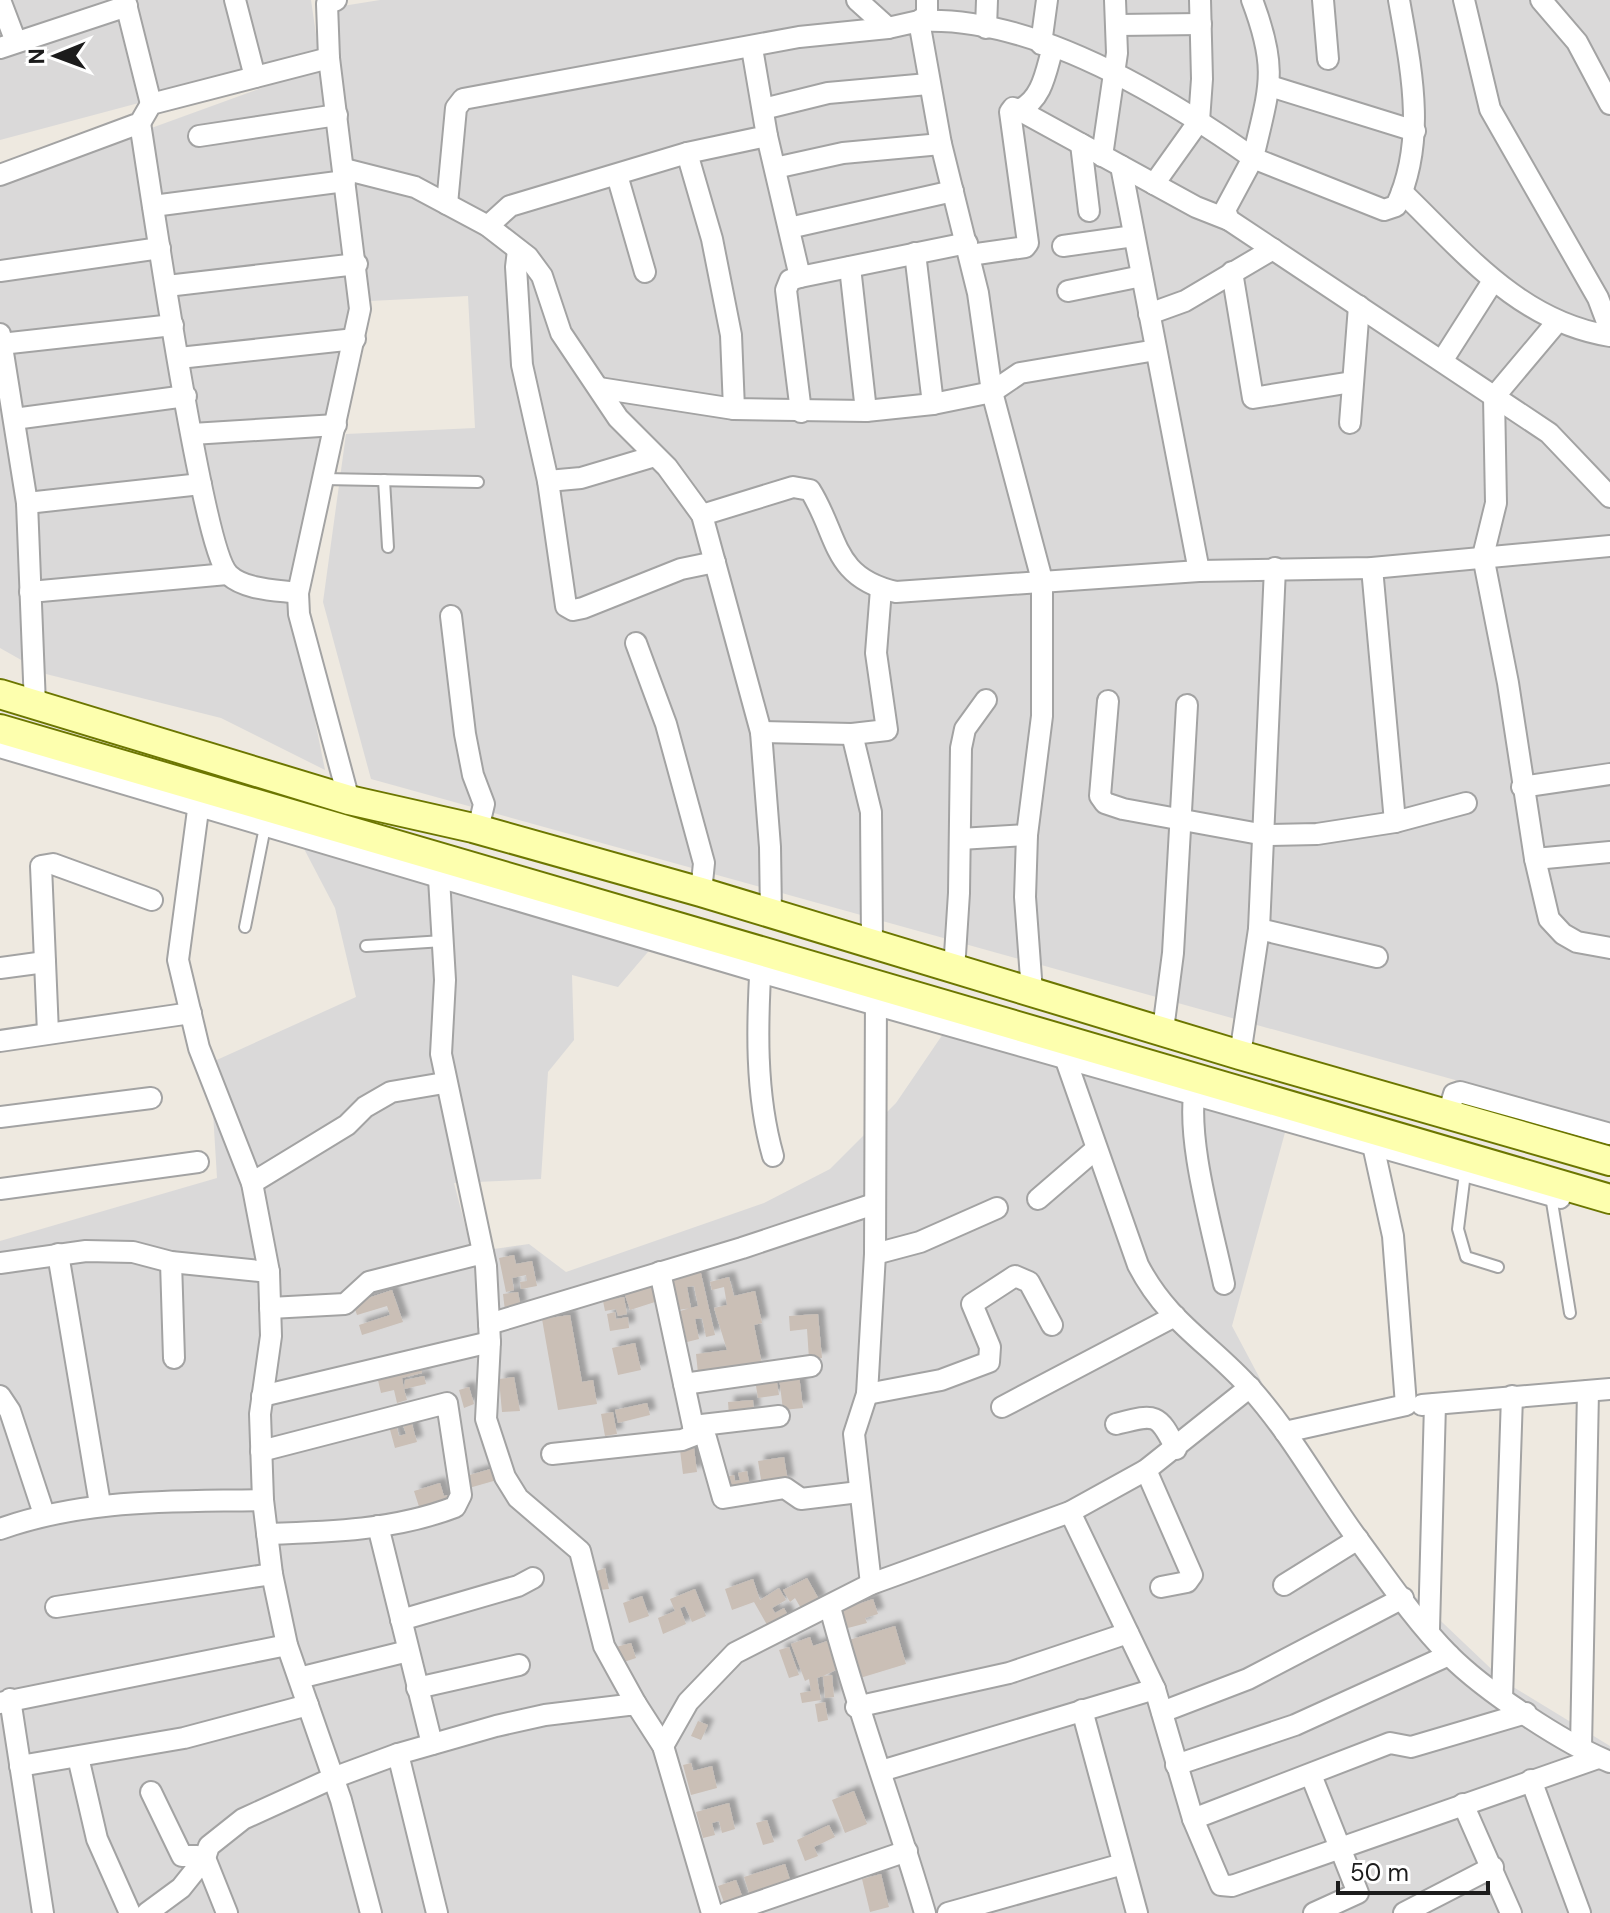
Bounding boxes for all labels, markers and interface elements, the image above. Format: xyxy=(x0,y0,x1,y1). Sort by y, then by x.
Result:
north arrow xyxy=(16,16,96,96)
text: N xyxy=(22,48,51,65)
scale bar xyxy=(1338,1845,1488,1895)
text: 50 m xyxy=(1350,1857,1409,1888)

